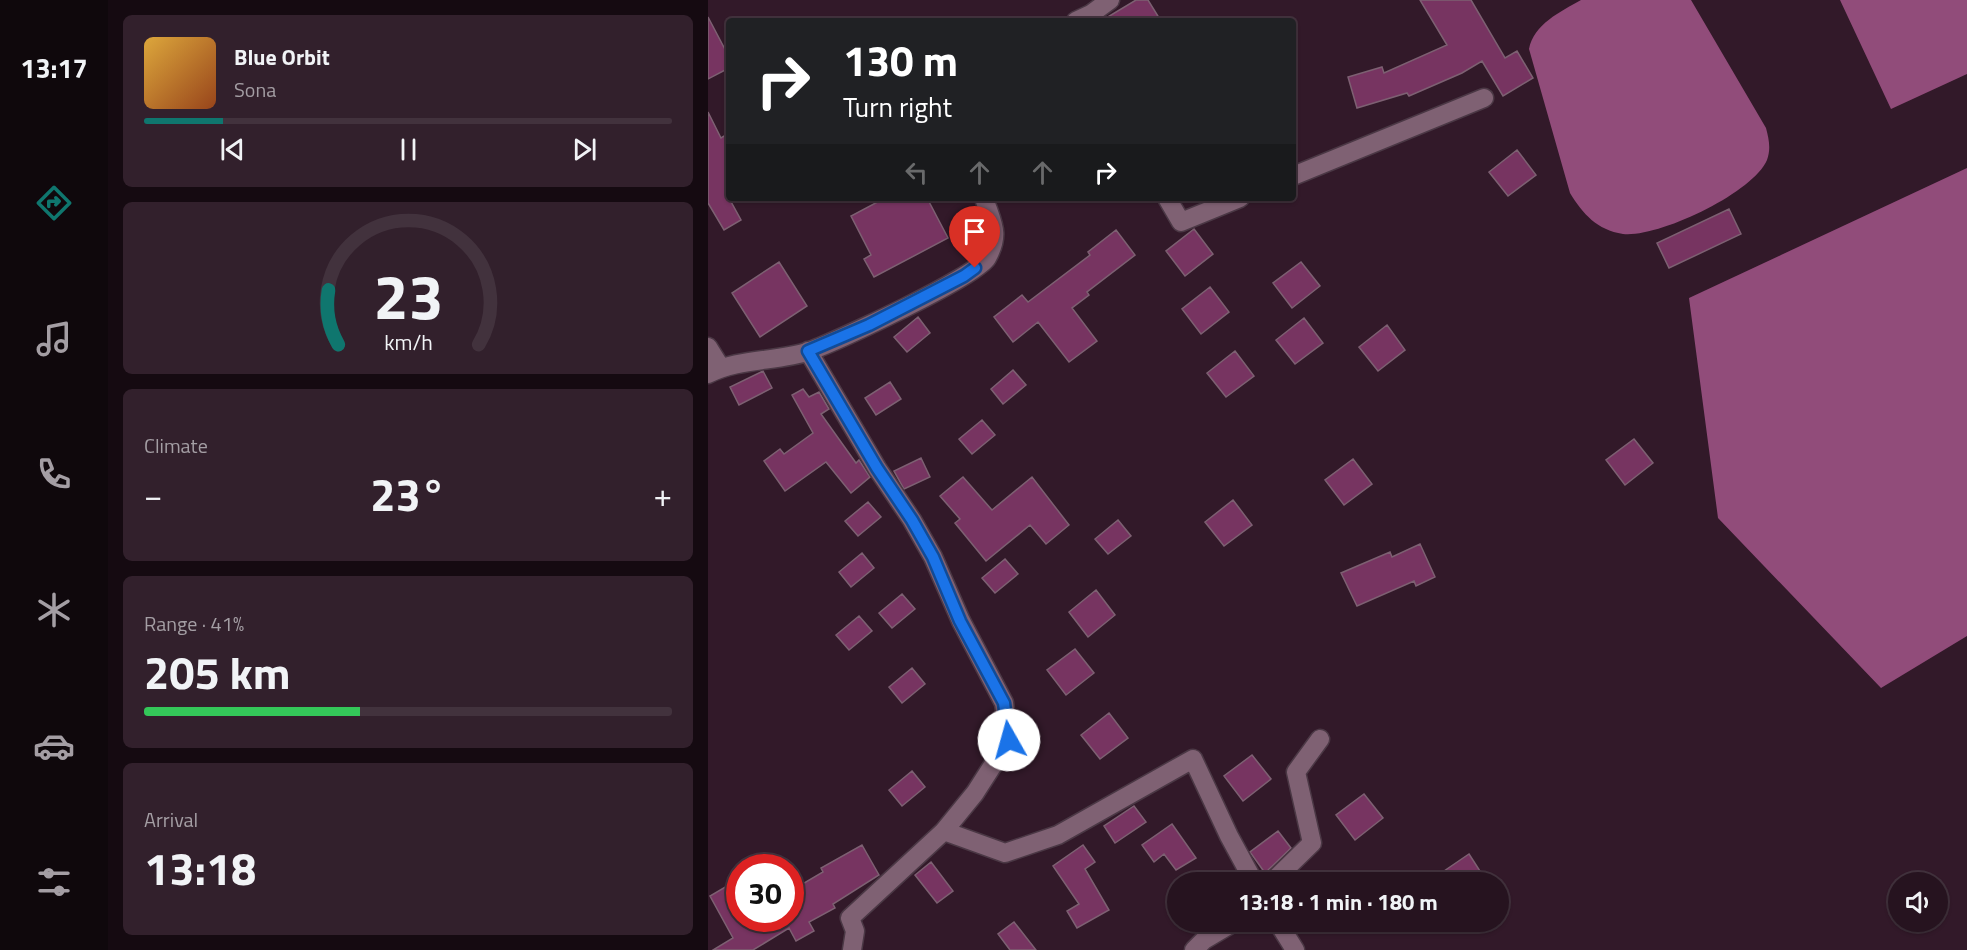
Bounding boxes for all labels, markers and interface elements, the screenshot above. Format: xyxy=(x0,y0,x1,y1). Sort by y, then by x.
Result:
text: 130 m xyxy=(843,28,958,92)
text: Blue Orbit xyxy=(234,40,330,74)
icon: right xyxy=(744,42,822,120)
text: 13:17 xyxy=(20,47,88,88)
text: Sona xyxy=(234,74,276,105)
text: Turn right xyxy=(843,86,952,127)
icon: previous xyxy=(216,133,249,166)
icon: pause xyxy=(392,133,425,166)
icon: next xyxy=(568,133,601,166)
icon: left xyxy=(900,156,933,189)
icon: ahead xyxy=(963,156,996,189)
icon: ahead xyxy=(1026,156,1059,189)
icon: right xyxy=(1089,156,1122,189)
icon: directions xyxy=(33,182,75,224)
pin xyxy=(949,206,1000,268)
icon: arrive xyxy=(958,215,991,248)
text: 23 xyxy=(373,248,443,343)
icon: music xyxy=(33,318,75,360)
text: km/h xyxy=(384,326,432,358)
text: Climate xyxy=(144,430,208,461)
icon: phone xyxy=(33,453,75,495)
text: 23° xyxy=(370,460,446,528)
text: − xyxy=(144,470,162,520)
text: + xyxy=(654,470,672,520)
icon: climate xyxy=(33,589,75,631)
text: Range · 41% xyxy=(144,608,244,639)
text: 205 km xyxy=(144,638,290,706)
position arrow xyxy=(977,708,1041,772)
icon: car xyxy=(33,725,75,767)
text: Arrival xyxy=(144,804,198,835)
text: 13:18 xyxy=(144,834,256,902)
speed limit sign: 30 xyxy=(726,854,804,932)
icon: filters xyxy=(33,861,75,903)
map controls xyxy=(1888,872,1948,932)
button: sound xyxy=(1888,872,1948,932)
text: 13:18 · 1 min · 180 m xyxy=(1238,885,1438,919)

